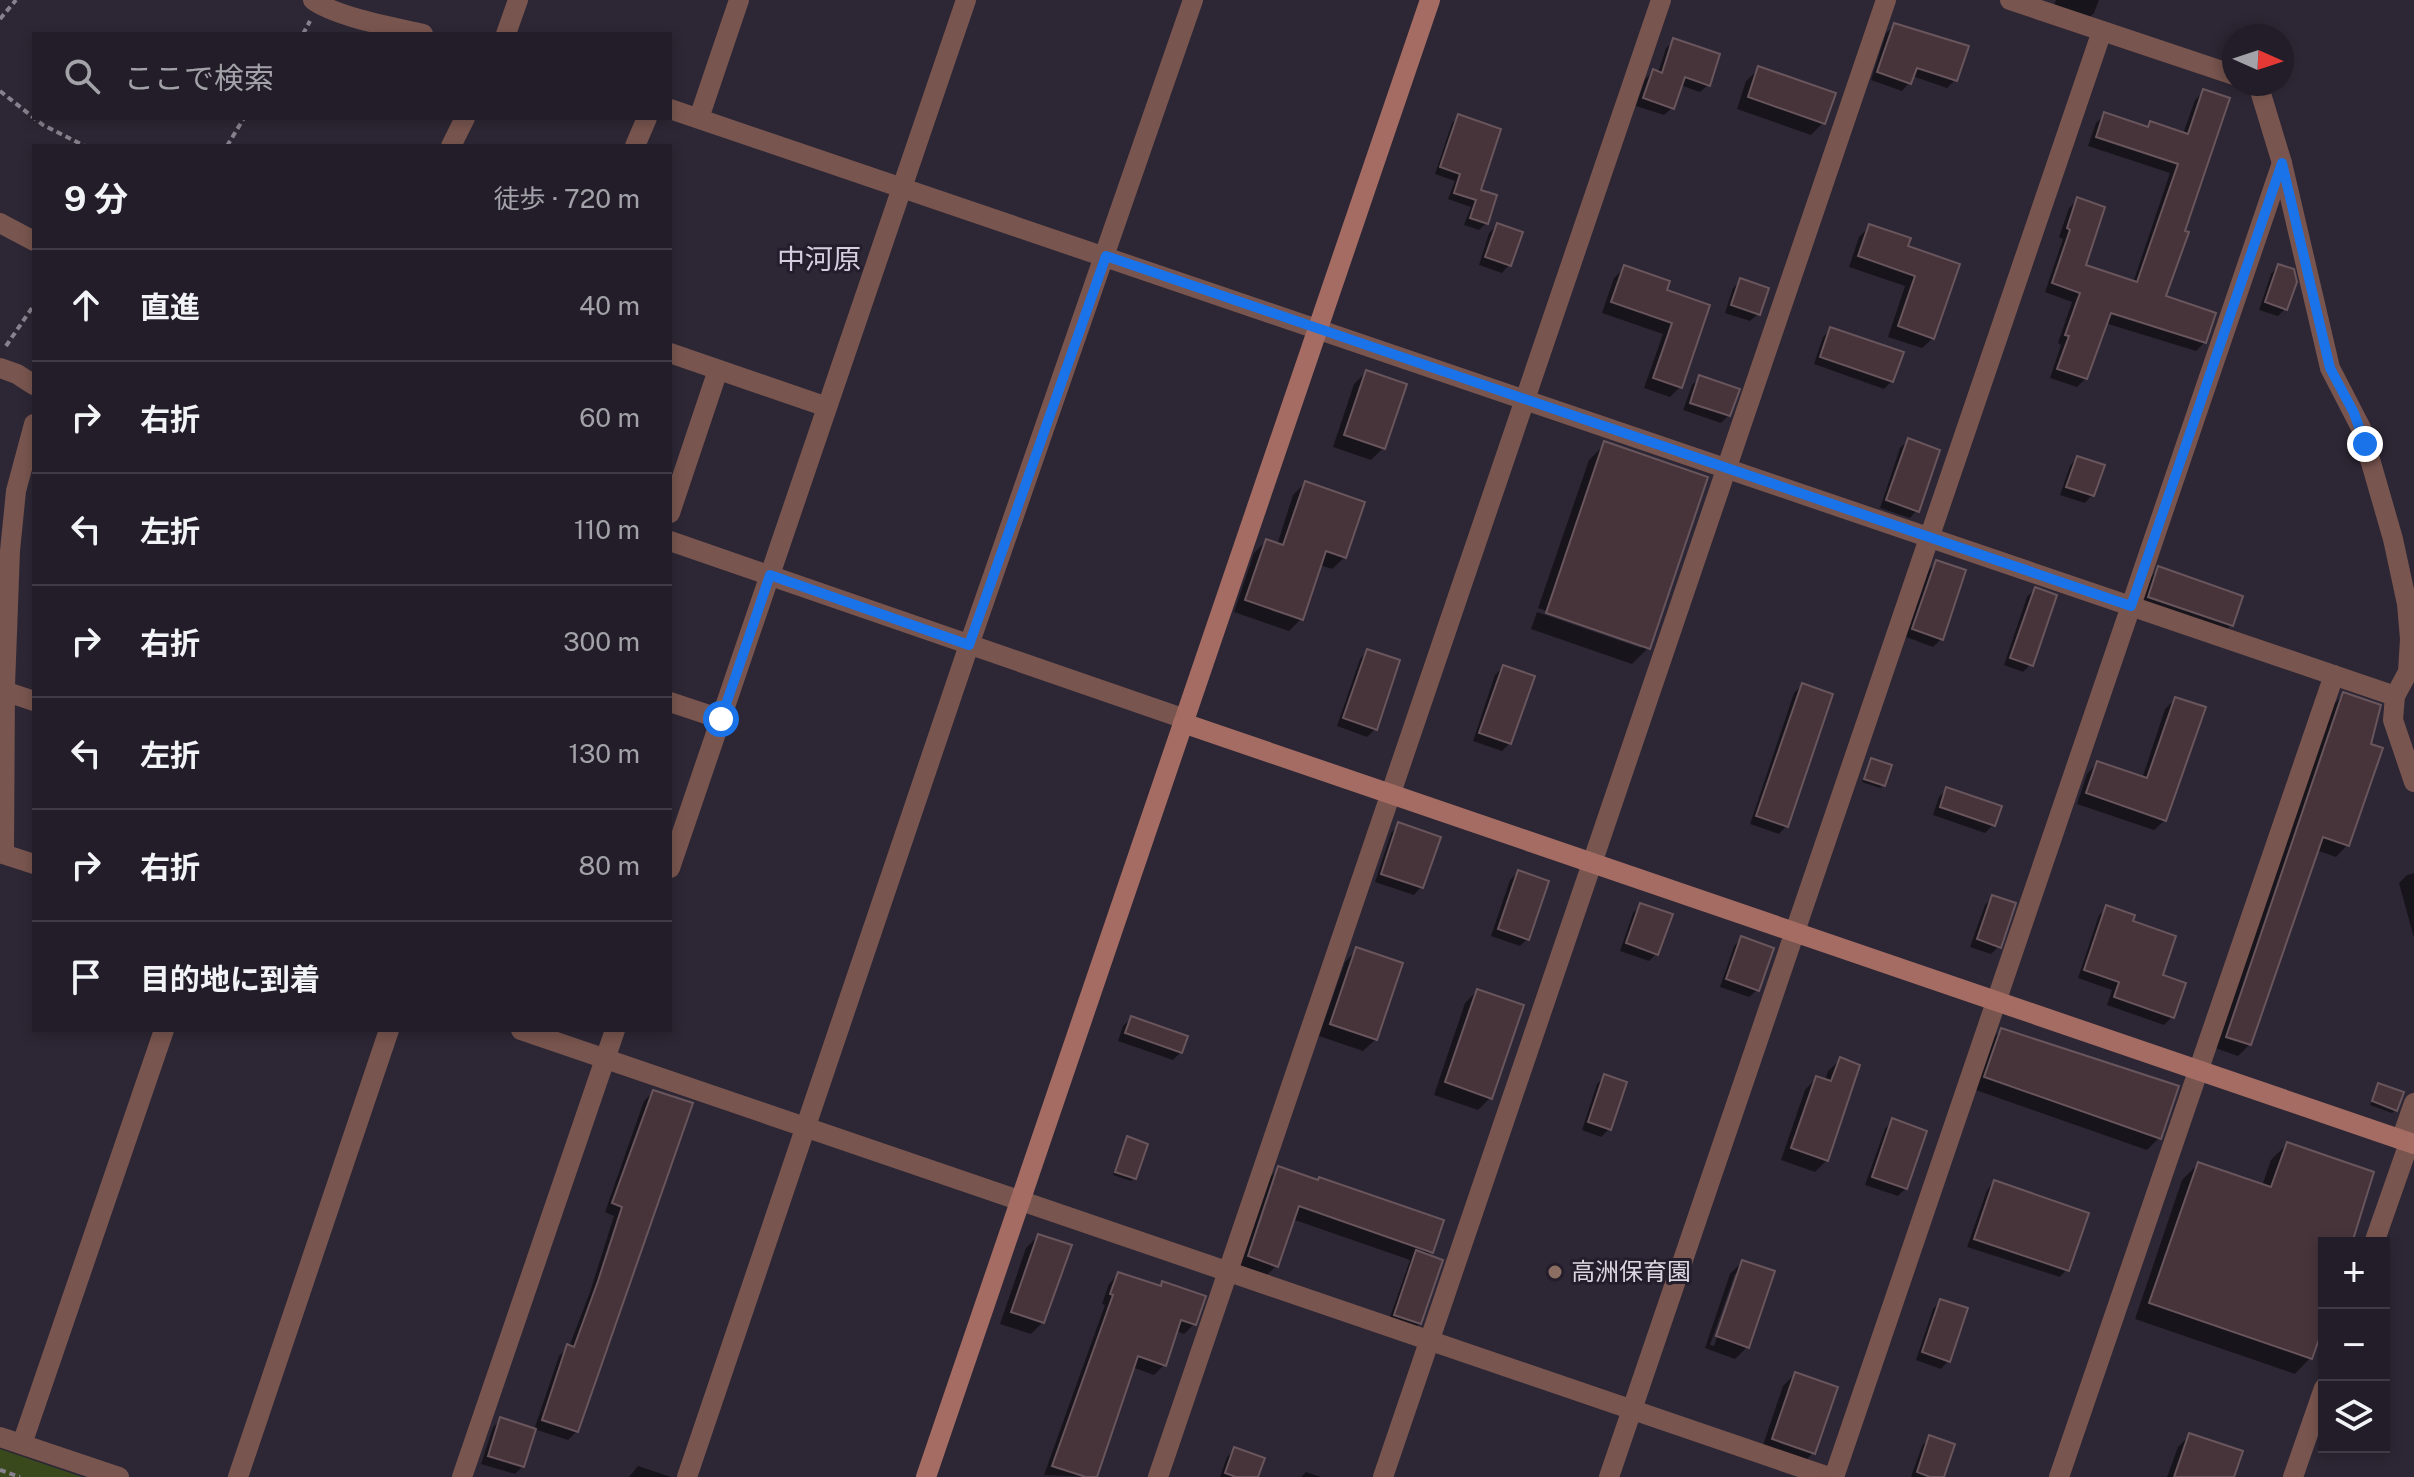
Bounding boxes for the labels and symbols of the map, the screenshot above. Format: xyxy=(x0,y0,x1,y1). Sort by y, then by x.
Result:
north arrow xyxy=(2222,24,2294,96)
district label: 中河原 xyxy=(777,242,861,275)
route end xyxy=(2347,426,2383,462)
route start xyxy=(703,701,739,737)
place label: 高洲保育園 xyxy=(1571,1257,1691,1285)
marker: 高洲保育園 xyxy=(1546,1263,1564,1281)

